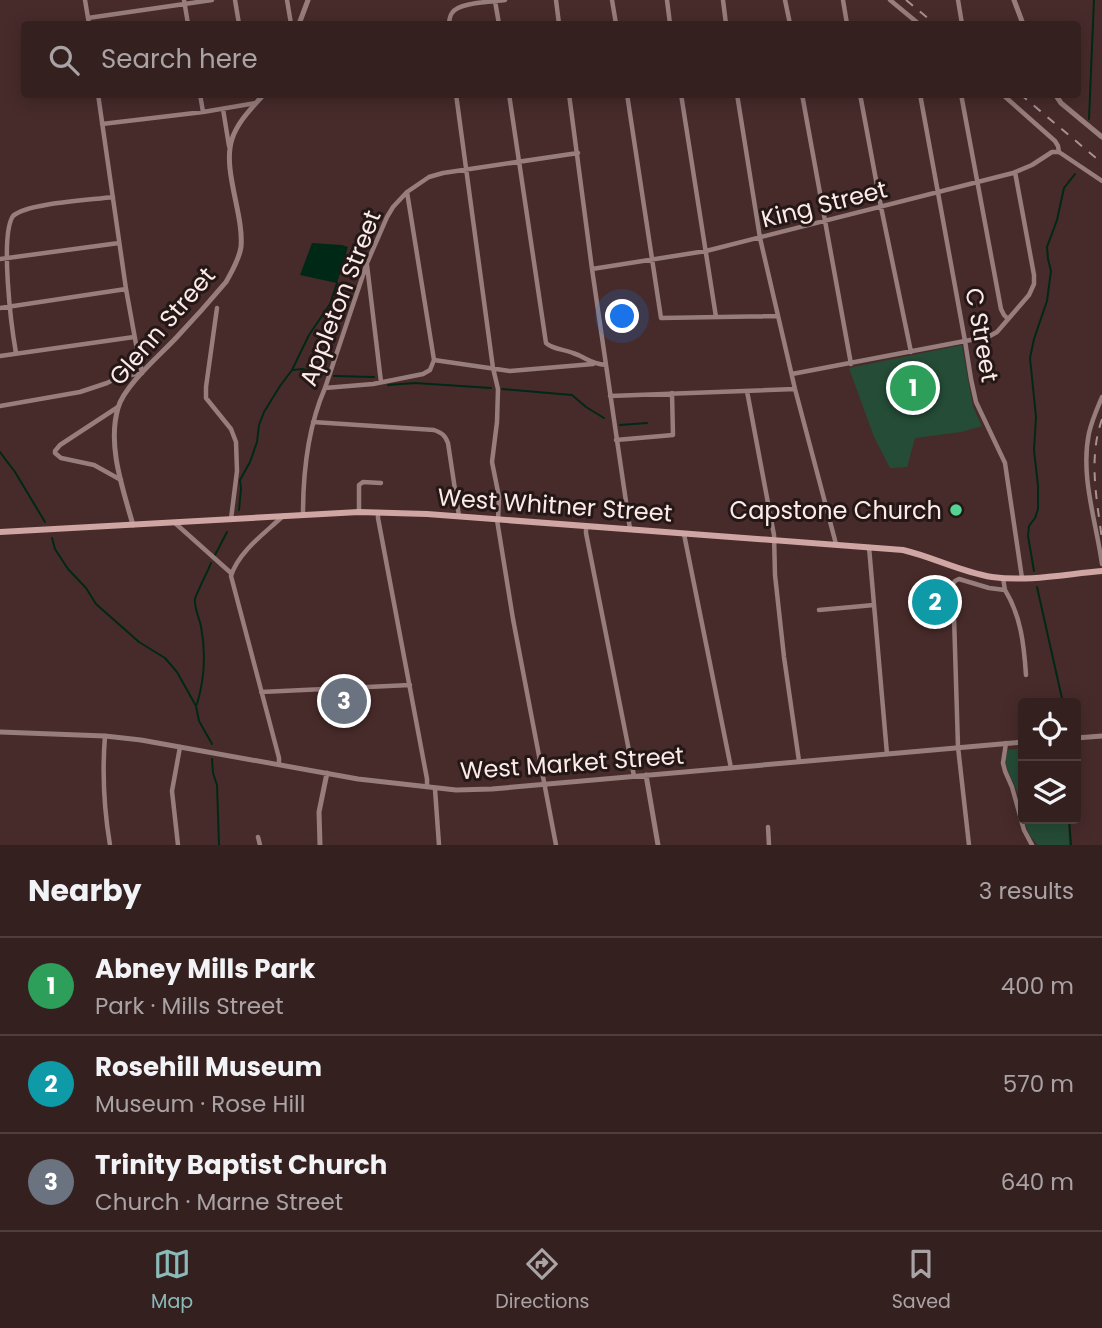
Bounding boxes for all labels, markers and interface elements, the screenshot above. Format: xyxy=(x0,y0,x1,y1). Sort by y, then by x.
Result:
search box xyxy=(21,21,1081,98)
icon: search xyxy=(45,41,83,79)
text: Search here xyxy=(101,41,258,77)
street label: King Street xyxy=(758,172,890,236)
street label: Appleton Street xyxy=(291,205,389,391)
street label: Glenn Street xyxy=(101,260,223,392)
street label: C Street xyxy=(957,285,1007,385)
your location xyxy=(605,299,639,333)
pin: 1 xyxy=(890,362,936,414)
street label: West Whitner Street xyxy=(436,480,674,530)
place label: Capstone Church xyxy=(730,494,942,527)
marker: Capstone Church xyxy=(948,502,964,518)
pin: 2 xyxy=(912,576,958,628)
pin: 3 xyxy=(321,675,367,727)
map controls xyxy=(1018,698,1081,824)
button: locate xyxy=(1018,698,1081,761)
street label: West Market Street xyxy=(459,739,685,787)
button: layers xyxy=(1018,761,1081,824)
text: Nearby xyxy=(28,869,142,912)
text: 3 results xyxy=(979,875,1074,907)
text: Abney Mills Park xyxy=(95,951,315,987)
text: 1 xyxy=(47,970,55,1002)
text: 400 m xyxy=(1001,970,1074,1002)
text: Park · Mills Street xyxy=(95,990,284,1022)
text: Rosehill Museum xyxy=(95,1049,322,1085)
text: 2 xyxy=(44,1068,58,1100)
text: 570 m xyxy=(1003,1068,1074,1100)
text: Museum · Rose Hill xyxy=(95,1088,305,1120)
text: Trinity Baptist Church xyxy=(95,1147,387,1183)
text: 3 xyxy=(44,1166,58,1198)
text: 640 m xyxy=(1001,1166,1074,1198)
text: Church · Marne Street xyxy=(95,1186,343,1218)
tab: Map xyxy=(151,1245,193,1316)
tab: Directions xyxy=(495,1245,590,1316)
tab: Saved xyxy=(892,1245,951,1316)

